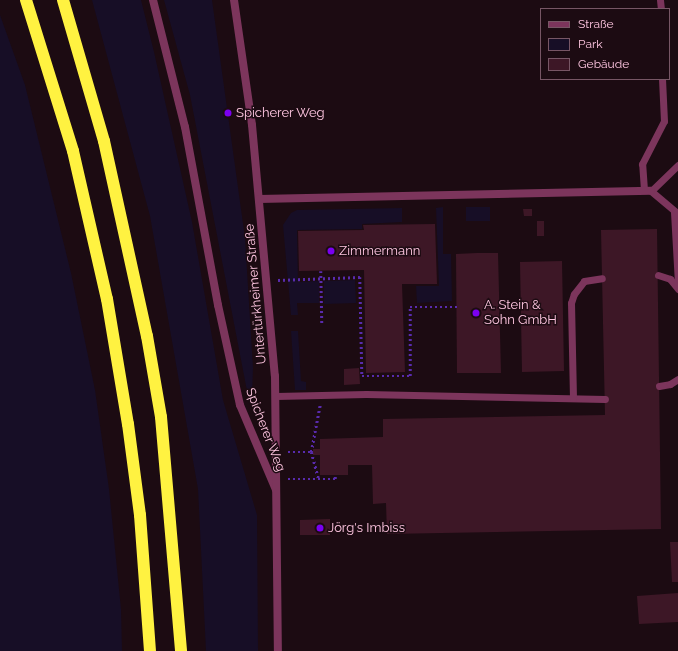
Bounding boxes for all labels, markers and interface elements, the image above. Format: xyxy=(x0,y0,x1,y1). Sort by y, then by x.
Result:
legend xyxy=(540,8,670,80)
text: Straße xyxy=(578,17,614,31)
text: Park xyxy=(578,37,603,51)
text: Gebäude xyxy=(578,57,629,71)
place label: Spicherer Weg xyxy=(236,105,325,121)
marker: Spicherer Weg xyxy=(223,108,233,118)
street label: Untertürkheimer Straße xyxy=(242,223,270,365)
place label: Zimmermann xyxy=(339,243,420,259)
marker: Zimmermann xyxy=(326,246,336,256)
place label: A. Stein & Sohn GmbH xyxy=(484,298,557,329)
marker: A. Stein & Sohn GmbH xyxy=(471,308,481,318)
street label: Spicherer Weg xyxy=(242,385,288,475)
place label: Jörg's Imbiss xyxy=(328,520,405,536)
marker: Jörg's Imbiss xyxy=(315,523,325,533)

